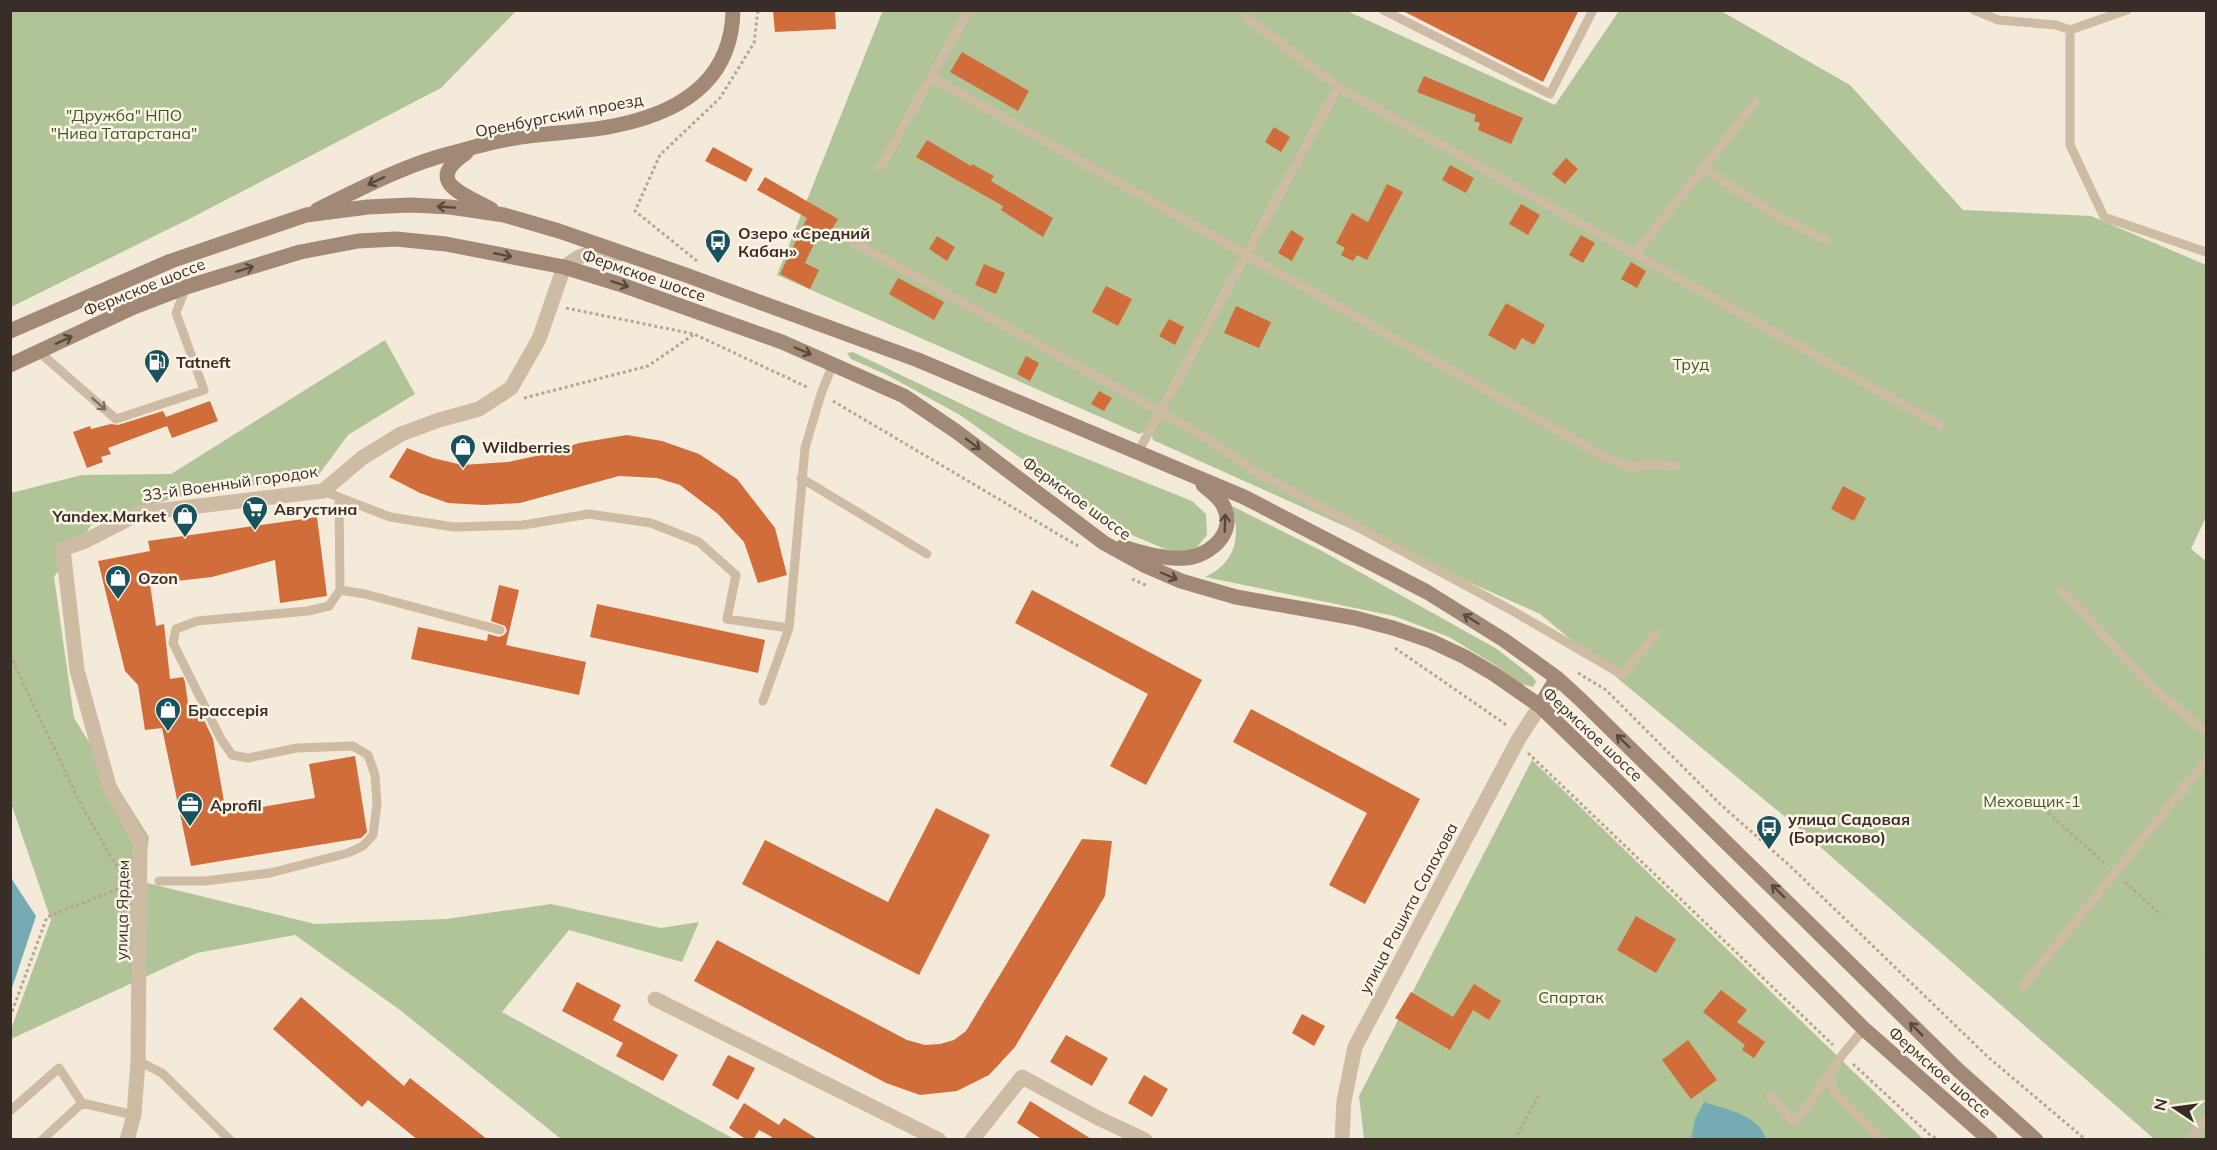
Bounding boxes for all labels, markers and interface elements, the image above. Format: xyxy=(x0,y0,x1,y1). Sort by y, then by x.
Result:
street label: Оренбургский проезд xyxy=(473,89,645,141)
park label: "Дружба" НПО "Нива Татарстана" xyxy=(51,105,197,143)
one-way arrow xyxy=(368,176,386,188)
one-way arrow xyxy=(437,201,457,212)
place label: Озеро «Средний Кабан» xyxy=(738,223,870,261)
bus stop icon: Озеро «Средний Кабан» xyxy=(703,227,733,265)
street label: Фермское шоссе xyxy=(579,244,709,306)
one-way arrow xyxy=(493,250,513,261)
street label: Фермское шоссе xyxy=(80,253,208,321)
one-way arrow xyxy=(235,263,254,274)
one-way arrow xyxy=(610,280,629,291)
one-way arrow xyxy=(54,334,72,346)
one-way arrow xyxy=(793,346,812,357)
fuel station icon: Tatneft xyxy=(142,347,172,385)
place label: Tatneft xyxy=(176,352,231,372)
park label: Труд xyxy=(1673,354,1709,374)
one-way arrow xyxy=(91,397,106,411)
shop icon: Wildberries xyxy=(448,432,478,470)
place label: Wildberries xyxy=(482,437,570,457)
one-way arrow xyxy=(965,438,981,450)
street label: Фермское шоссе xyxy=(1019,452,1135,544)
street label: 33-й Военный городок xyxy=(141,461,319,505)
supermarket icon: Августина xyxy=(240,494,270,532)
place label: Августина xyxy=(274,499,357,519)
shop icon: Yandex.Market xyxy=(170,501,200,539)
place label: Yandex.Market xyxy=(51,506,166,526)
one-way arrow xyxy=(1219,513,1230,533)
shop icon: Ozon xyxy=(103,563,133,601)
place label: Ozon xyxy=(138,568,178,588)
one-way arrow xyxy=(1160,571,1178,582)
one-way arrow xyxy=(1463,613,1480,625)
street label: Фермское шоссе xyxy=(1539,682,1647,786)
shop icon: Брассерiя xyxy=(153,695,183,733)
place label: Брассерiя xyxy=(188,700,268,720)
one-way arrow xyxy=(1616,733,1631,748)
office icon: Aprofil xyxy=(175,790,205,828)
park label: Меховщик-1 xyxy=(1983,791,2081,811)
place label: Aprofil xyxy=(210,795,262,815)
place label: улица Садовая (Борисково) xyxy=(1788,809,1910,847)
bus stop icon: улица Садовая (Борисково) xyxy=(1754,813,1784,851)
street label: улица Рашита Салахова xyxy=(1354,819,1462,997)
street label: улица Ярдем xyxy=(111,859,133,961)
one-way arrow xyxy=(1770,884,1785,899)
park label: Спартак xyxy=(1538,987,1604,1007)
one-way arrow xyxy=(1909,1021,1924,1036)
street label: Фермское шоссе xyxy=(1884,1022,1996,1122)
north arrow xyxy=(2145,1078,2205,1138)
text: N xyxy=(2149,1096,2171,1113)

